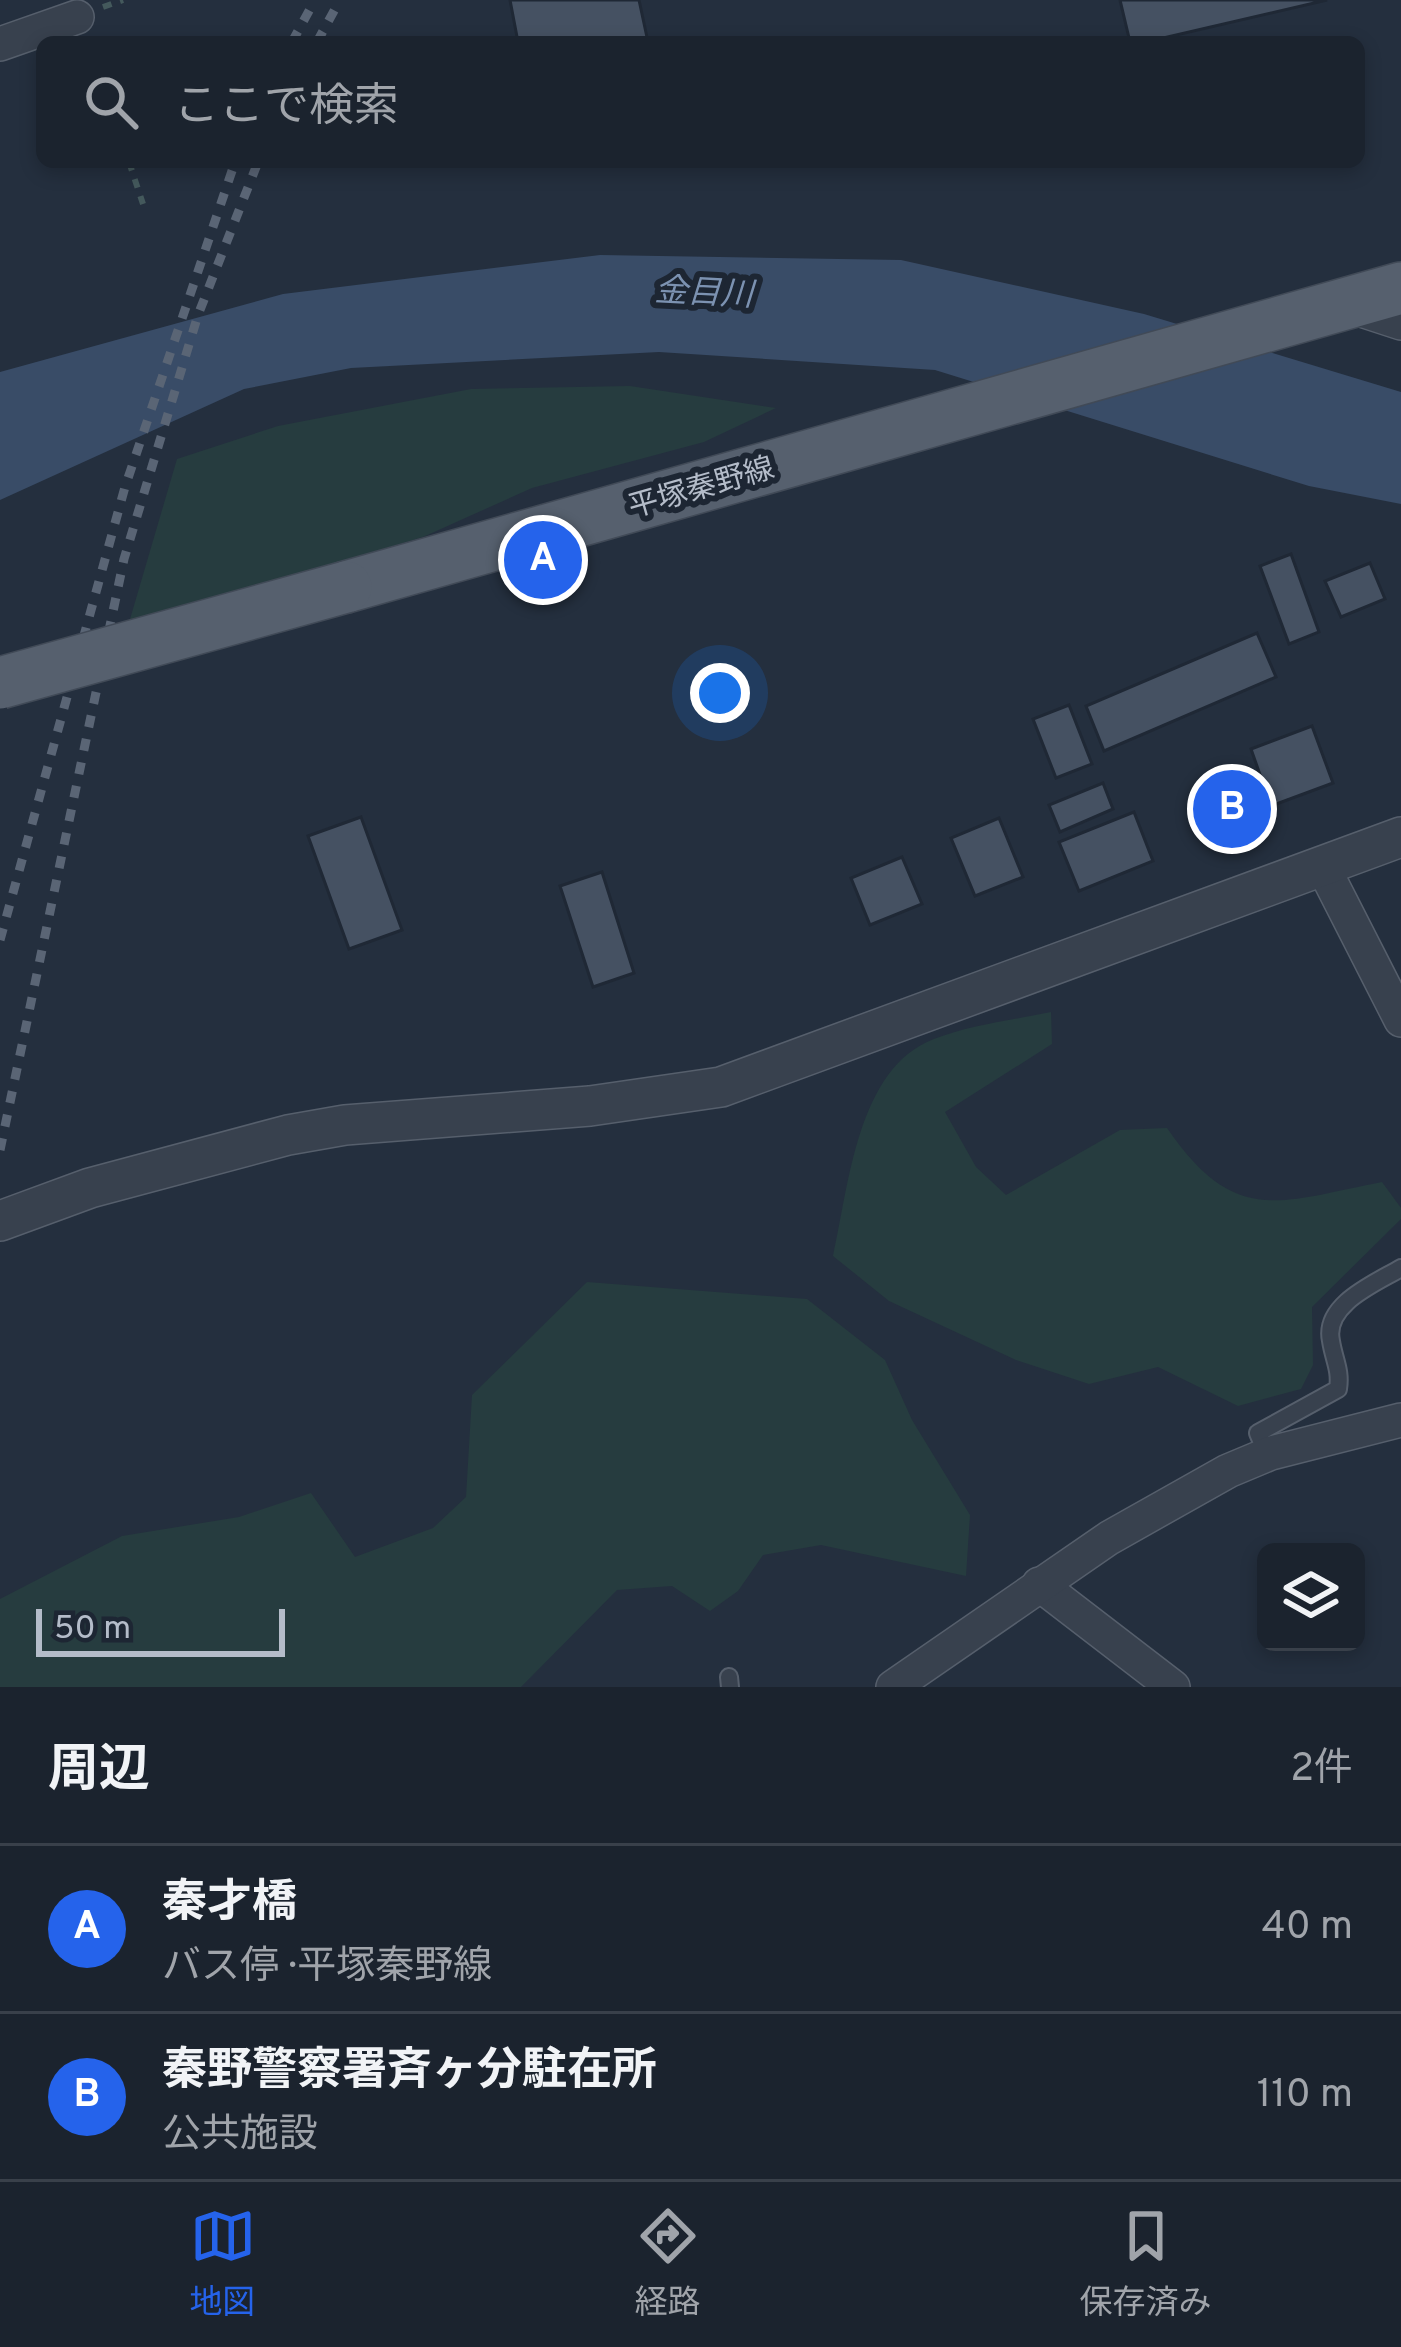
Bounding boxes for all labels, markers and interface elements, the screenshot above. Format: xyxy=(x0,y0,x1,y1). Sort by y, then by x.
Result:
search box xyxy=(36,36,1365,168)
icon: search xyxy=(78,69,144,135)
text: ここで検索 xyxy=(174,80,399,137)
water label: 金目川 xyxy=(653,271,757,319)
street label: 平塚秦野線 xyxy=(624,451,779,528)
pin: A xyxy=(504,515,582,605)
your location xyxy=(690,663,750,723)
pin: B xyxy=(1193,764,1271,854)
map controls xyxy=(1257,1543,1365,1651)
button: layers xyxy=(1257,1543,1365,1651)
scale bar xyxy=(36,1603,285,1656)
text: 50 m xyxy=(54,1609,131,1651)
text: 周辺 xyxy=(48,1740,150,1805)
text: 2件 xyxy=(1290,1746,1353,1795)
text: 秦才橋 xyxy=(162,1876,297,1933)
text: A xyxy=(73,1904,101,1953)
text: 40 m xyxy=(1262,1904,1353,1953)
text: バス停 · 平塚秦野線 xyxy=(162,1944,492,1993)
text: 秦野警察署斉ヶ分駐在所 xyxy=(162,2044,657,2101)
text: B xyxy=(74,2072,100,2121)
text: 110 m xyxy=(1257,2072,1353,2121)
text: 公共施設 xyxy=(162,2112,318,2161)
tab: 地図 xyxy=(190,2203,256,2326)
tab: 経路 xyxy=(635,2203,701,2326)
tab: 保存済み xyxy=(1080,2203,1212,2326)

